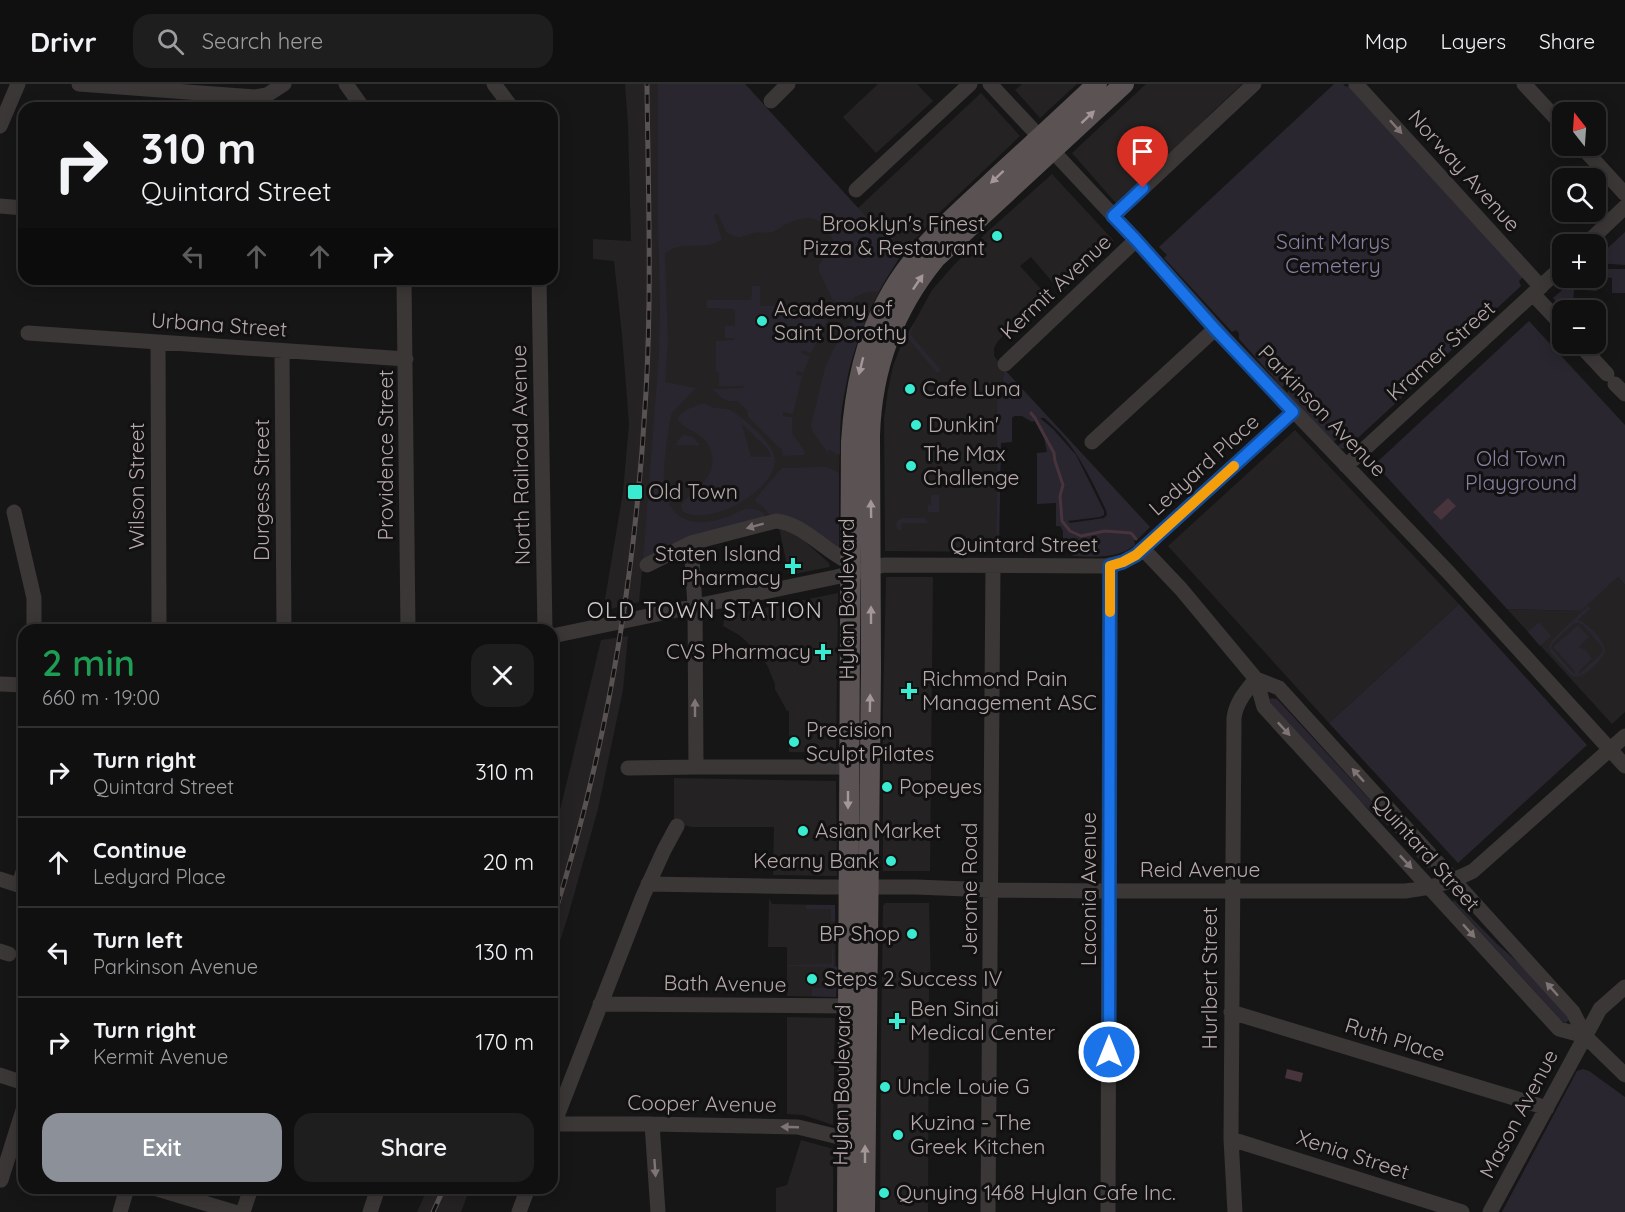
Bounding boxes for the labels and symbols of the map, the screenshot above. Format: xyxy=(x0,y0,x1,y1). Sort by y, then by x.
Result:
north arrow xyxy=(1552,102,1606,156)
street label: Norway Avenue xyxy=(1403,104,1526,237)
one-way arrow xyxy=(1080,111,1095,124)
one-way arrow xyxy=(1389,119,1402,134)
pin xyxy=(1117,126,1168,188)
one-way arrow xyxy=(989,170,1004,184)
place label: Brooklyn's Finest Pizza & Restaurant xyxy=(802,210,985,260)
street label: Kermit Avenue xyxy=(995,228,1116,344)
park label: Saint Marys Cemetery xyxy=(1276,228,1390,278)
marker: Brooklyn's Finest Pizza & Restaurant xyxy=(990,229,1004,243)
one-way arrow xyxy=(912,274,923,290)
place label: Academy of Saint Dorothy xyxy=(774,295,907,345)
street label: Kramer Street xyxy=(1381,295,1500,406)
street label: Urbana Street xyxy=(150,306,288,342)
marker: Academy of Saint Dorothy xyxy=(755,314,769,328)
street label: Parkinson Avenue xyxy=(1253,339,1392,482)
street label: North Railroad Avenue xyxy=(505,345,535,565)
one-way arrow xyxy=(856,357,866,375)
street label: Providence Street xyxy=(372,370,398,540)
place label: Cafe Luna xyxy=(922,375,1021,401)
marker: Cafe Luna xyxy=(903,382,917,396)
street label: Ledyard Place xyxy=(1143,408,1264,521)
place label: Dunkin' xyxy=(928,411,999,437)
marker: Dunkin' xyxy=(909,418,923,432)
street label: Durgess Street xyxy=(248,419,274,561)
street label: Wilson Street xyxy=(123,422,149,550)
place label: The Max Challenge xyxy=(923,440,1019,490)
park label: Old Town Playground xyxy=(1465,445,1577,495)
marker: The Max Challenge xyxy=(904,459,918,473)
place label: Old Town xyxy=(648,478,738,504)
marker: Old Town xyxy=(626,483,644,501)
one-way arrow xyxy=(866,500,876,519)
street label: Hylan Boulevard xyxy=(833,518,859,680)
one-way arrow xyxy=(745,522,763,531)
street label: Quintard Street xyxy=(950,531,1098,557)
place label: Staten Island Pharmacy xyxy=(655,540,781,590)
marker: Staten Island Pharmacy xyxy=(786,559,800,573)
district label: OLD TOWN STATION xyxy=(587,596,823,624)
one-way arrow xyxy=(866,605,876,624)
place label: CVS Pharmacy xyxy=(666,638,811,664)
marker: CVS Pharmacy xyxy=(816,645,830,659)
place label: Richmond Pain Management ASC xyxy=(922,665,1097,715)
marker: Richmond Pain Management ASC xyxy=(900,682,918,700)
one-way arrow xyxy=(865,693,875,712)
one-way arrow xyxy=(690,699,700,718)
place label: Precision Sculpt Pilates xyxy=(806,716,934,766)
one-way arrow xyxy=(1277,721,1290,736)
marker: Precision Sculpt Pilates xyxy=(787,735,801,749)
one-way arrow xyxy=(1352,768,1365,783)
place label: Popeyes xyxy=(899,773,982,799)
marker: Popeyes xyxy=(880,780,894,794)
street label: Quintard Street xyxy=(1368,789,1486,916)
one-way arrow xyxy=(843,790,853,809)
street label: Laconia Avenue xyxy=(1075,812,1101,966)
place label: Asian Market xyxy=(815,817,941,843)
street label: Jerome Road xyxy=(956,822,982,956)
marker: Asian Market xyxy=(796,824,810,838)
place label: Kearny Bank xyxy=(753,847,879,873)
marker: Kearny Bank xyxy=(884,854,898,868)
one-way arrow xyxy=(1399,854,1413,869)
street label: Reid Avenue xyxy=(1140,856,1260,882)
street label: Hurlbert Street xyxy=(1196,907,1222,1049)
place label: BP Shop xyxy=(819,920,900,946)
one-way arrow xyxy=(1462,923,1475,938)
marker: BP Shop xyxy=(905,927,919,941)
place label: Steps 2 Success IV xyxy=(824,965,1002,991)
street label: Bath Avenue xyxy=(663,969,787,997)
marker: Steps 2 Success IV xyxy=(805,972,819,986)
one-way arrow xyxy=(1545,981,1559,996)
place label: Ben Sinai Medical Center xyxy=(910,995,1055,1045)
street label: Hylan Boulevard xyxy=(827,1004,855,1166)
street label: Ruth Place xyxy=(1342,1011,1449,1067)
marker: Ben Sinai Medical Center xyxy=(888,1012,906,1030)
position arrow xyxy=(1077,1020,1141,1084)
street label: Mason Avenue xyxy=(1473,1045,1563,1182)
place label: Uncle Louie G xyxy=(897,1073,1030,1099)
marker: Uncle Louie G xyxy=(878,1080,892,1094)
street label: Cooper Avenue xyxy=(627,1089,777,1117)
place label: Kuzina - The Greek Kitchen xyxy=(910,1109,1045,1159)
one-way arrow xyxy=(780,1122,799,1131)
street label: Xenia Street xyxy=(1294,1124,1413,1184)
marker: Kuzina - The Greek Kitchen xyxy=(891,1128,905,1142)
one-way arrow xyxy=(860,1144,870,1163)
one-way arrow xyxy=(651,1158,660,1177)
place label: Qunying 1468 Hylan Cafe Inc. xyxy=(896,1179,1176,1205)
marker: Qunying 1468 Hylan Cafe Inc. xyxy=(877,1186,891,1200)

